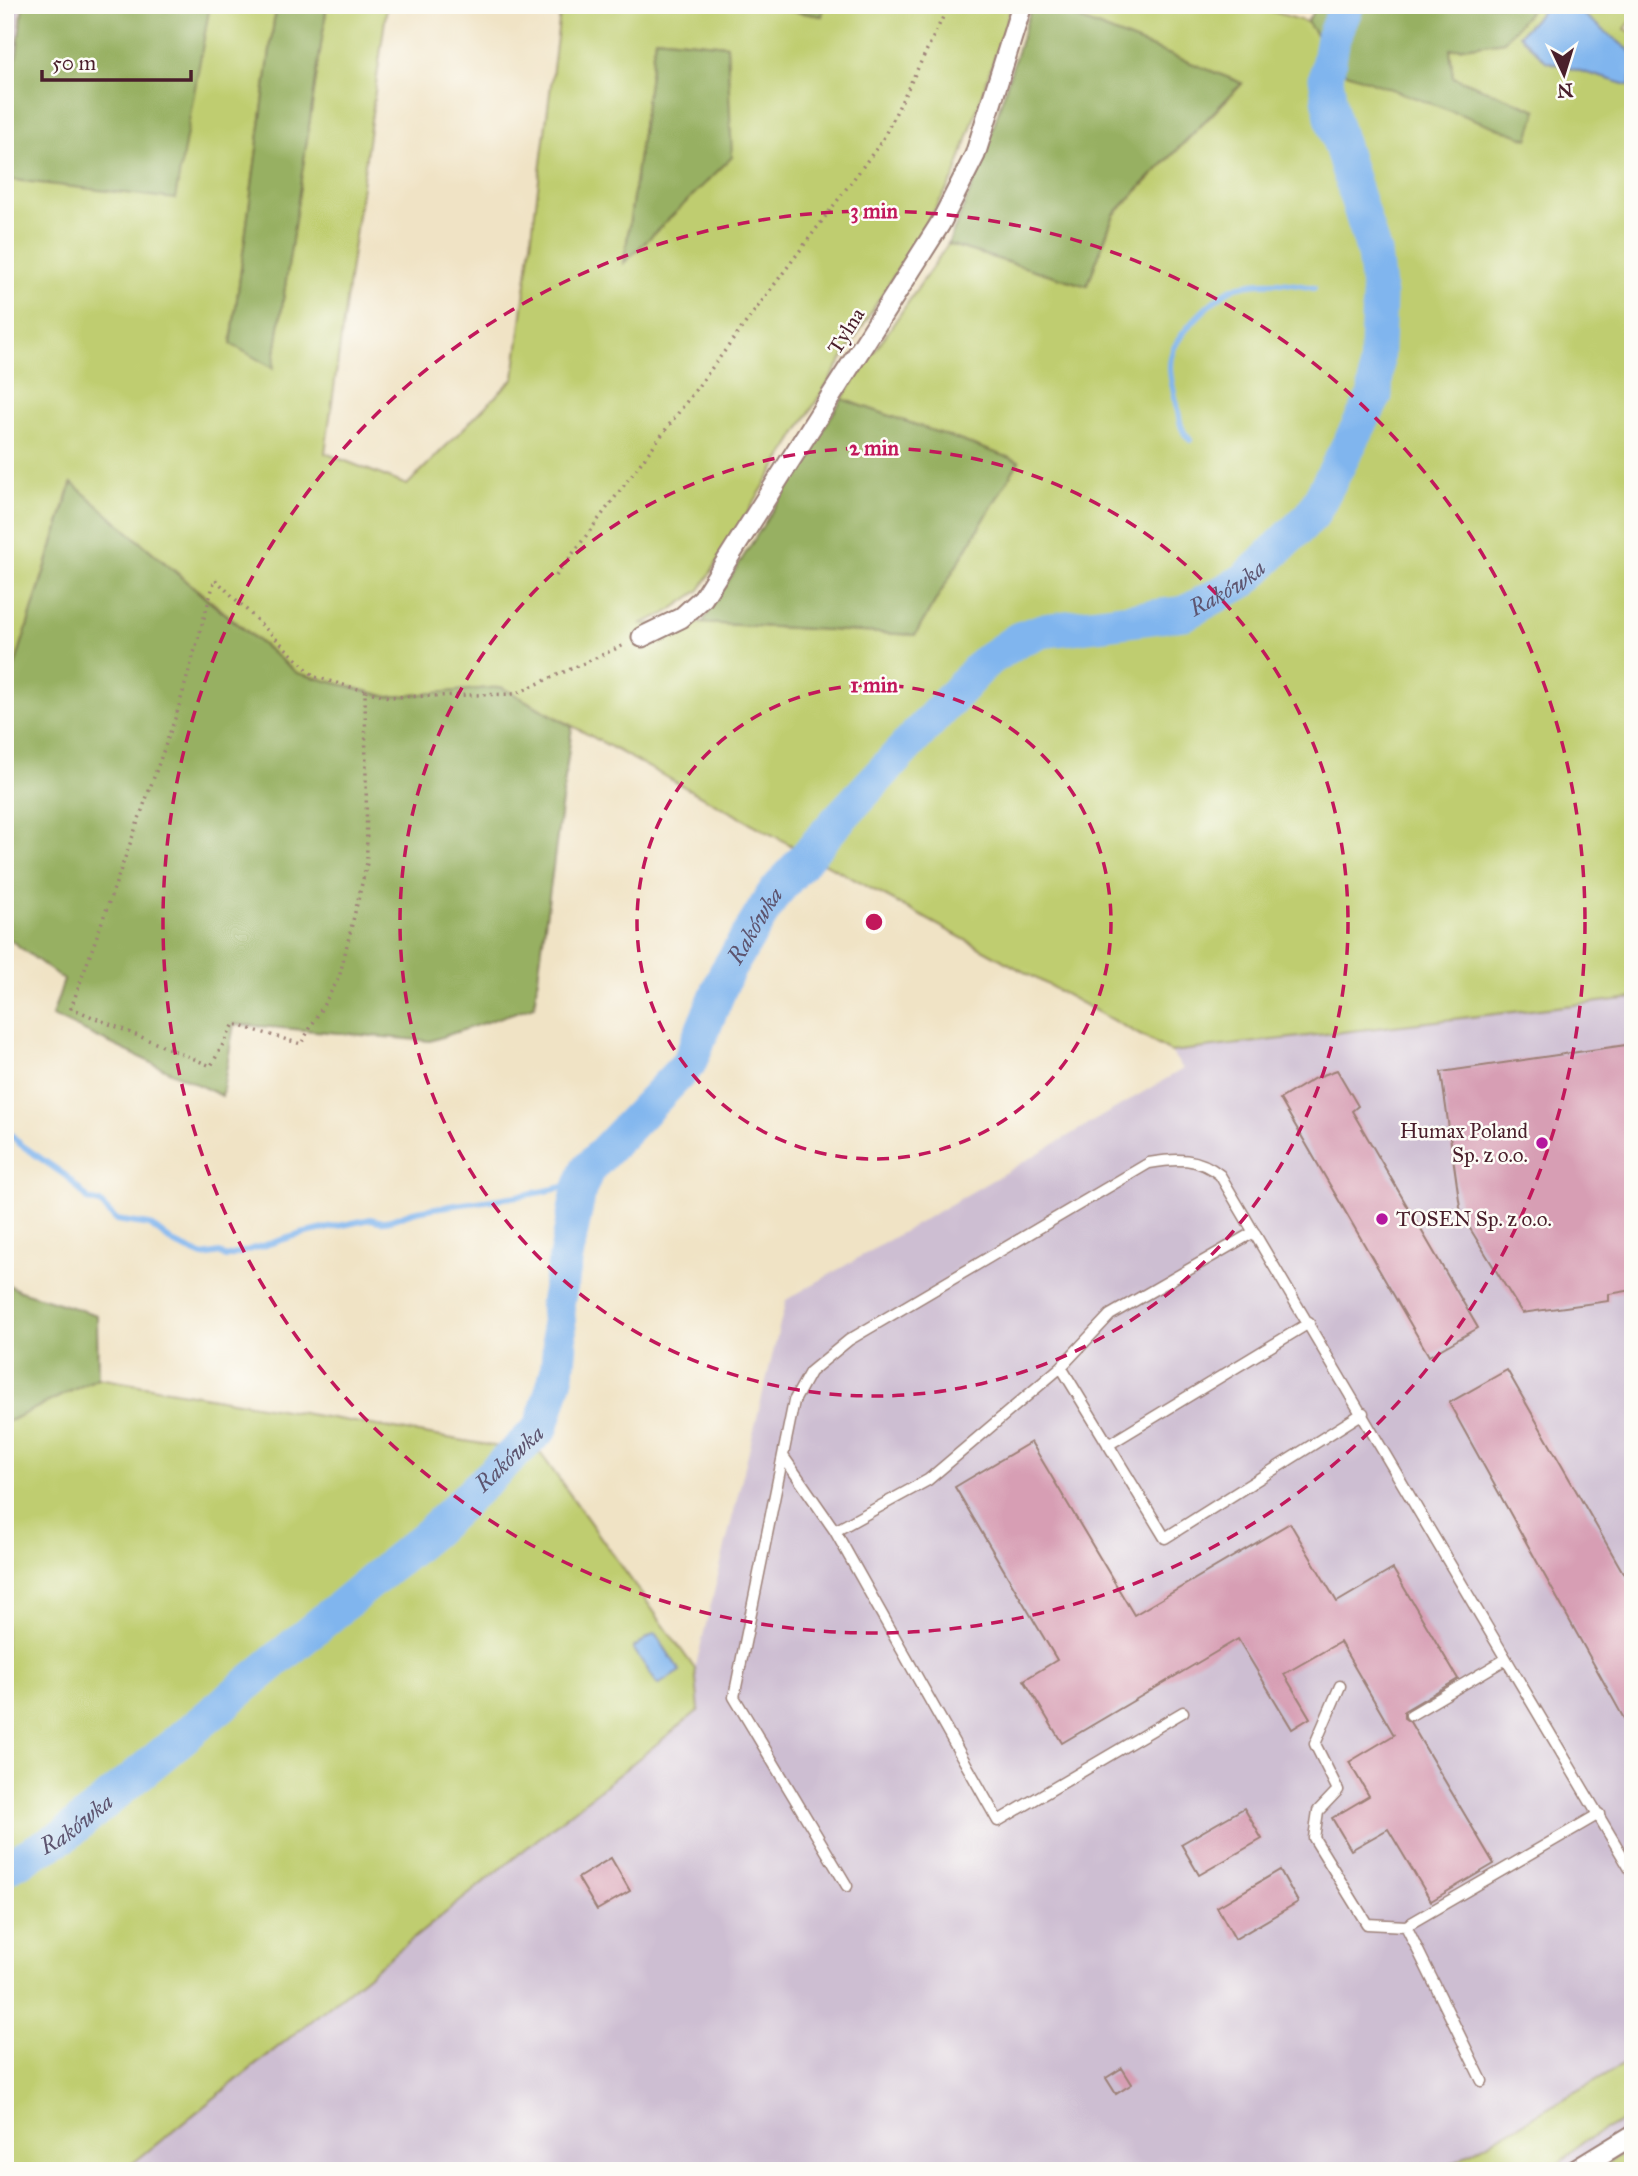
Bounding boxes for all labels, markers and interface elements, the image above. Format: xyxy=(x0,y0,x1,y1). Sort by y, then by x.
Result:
scale bar xyxy=(42,38,191,82)
north arrow xyxy=(1530,38,1600,108)
text: 50 m xyxy=(52,50,97,76)
text: N xyxy=(1556,78,1574,102)
text: 3 min xyxy=(850,198,898,224)
street label: Tylna xyxy=(822,303,870,359)
text: 2 min xyxy=(849,435,899,461)
water label: Rakówka xyxy=(1183,554,1271,623)
text: 1 min xyxy=(850,672,898,698)
water label: Rakówka xyxy=(720,881,788,970)
centre of rings xyxy=(862,910,886,934)
place label: Humax Poland Sp. z o.o. xyxy=(1400,1118,1528,1168)
marker: Humax Poland Sp. z o.o. xyxy=(1534,1135,1550,1151)
place label: TOSEN Sp. z o.o. xyxy=(1396,1206,1552,1232)
marker: TOSEN Sp. z o.o. xyxy=(1374,1211,1390,1227)
water label: Rakówka xyxy=(468,1419,550,1498)
water label: Rakówka xyxy=(34,1787,119,1861)

